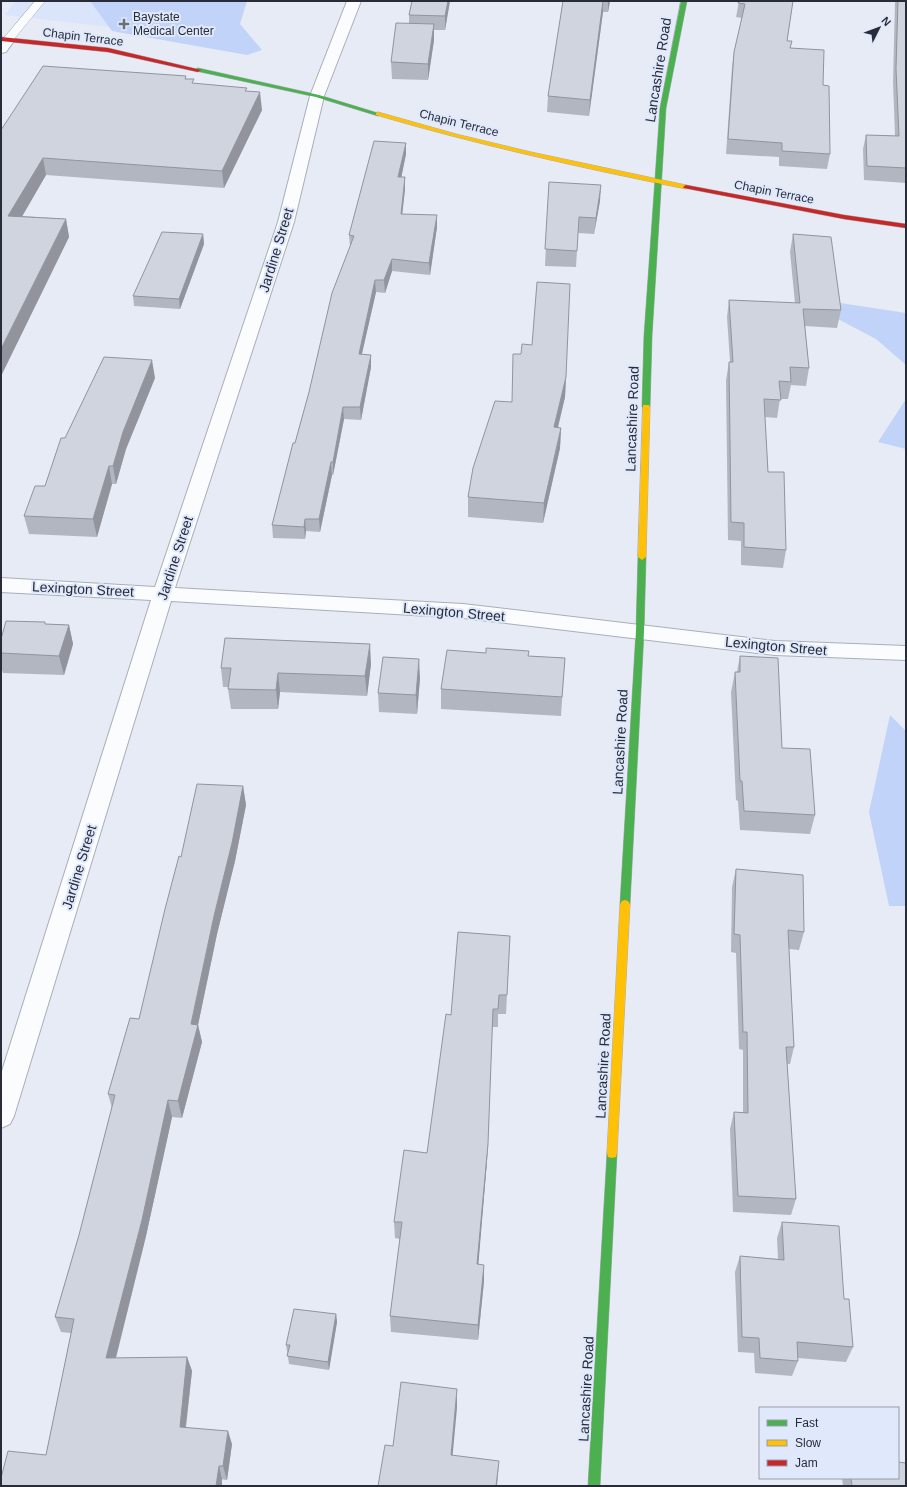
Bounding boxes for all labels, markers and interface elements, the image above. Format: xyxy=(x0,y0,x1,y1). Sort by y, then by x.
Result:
north arrow xyxy=(859,8,899,48)
place label: Baystate Medical Center xyxy=(133,10,214,38)
text: N xyxy=(879,14,894,28)
street label: Lancashire Road xyxy=(642,16,674,124)
marker: Baystate Medical Center xyxy=(118,18,130,30)
street label: Chapin Terrace xyxy=(42,25,124,49)
street label: Chapin Terrace xyxy=(418,106,500,140)
street label: Chapin Terrace xyxy=(733,177,815,207)
street label: Jardine Street xyxy=(256,206,296,294)
street label: Lancashire Road xyxy=(622,366,642,472)
street label: Jardine Street xyxy=(154,514,196,602)
street label: Lexington Street xyxy=(32,578,134,600)
street label: Lexington Street xyxy=(403,600,506,624)
street label: Lexington Street xyxy=(725,634,828,658)
street label: Lancashire Road xyxy=(609,689,631,795)
street label: Jardine Street xyxy=(59,823,99,911)
street label: Lancashire Road xyxy=(592,1013,614,1119)
street label: Lancashire Road xyxy=(575,1336,597,1442)
legend xyxy=(759,1407,899,1479)
text: Fast xyxy=(795,1416,819,1430)
text: Slow xyxy=(795,1436,821,1450)
text: Jam xyxy=(795,1456,818,1470)

